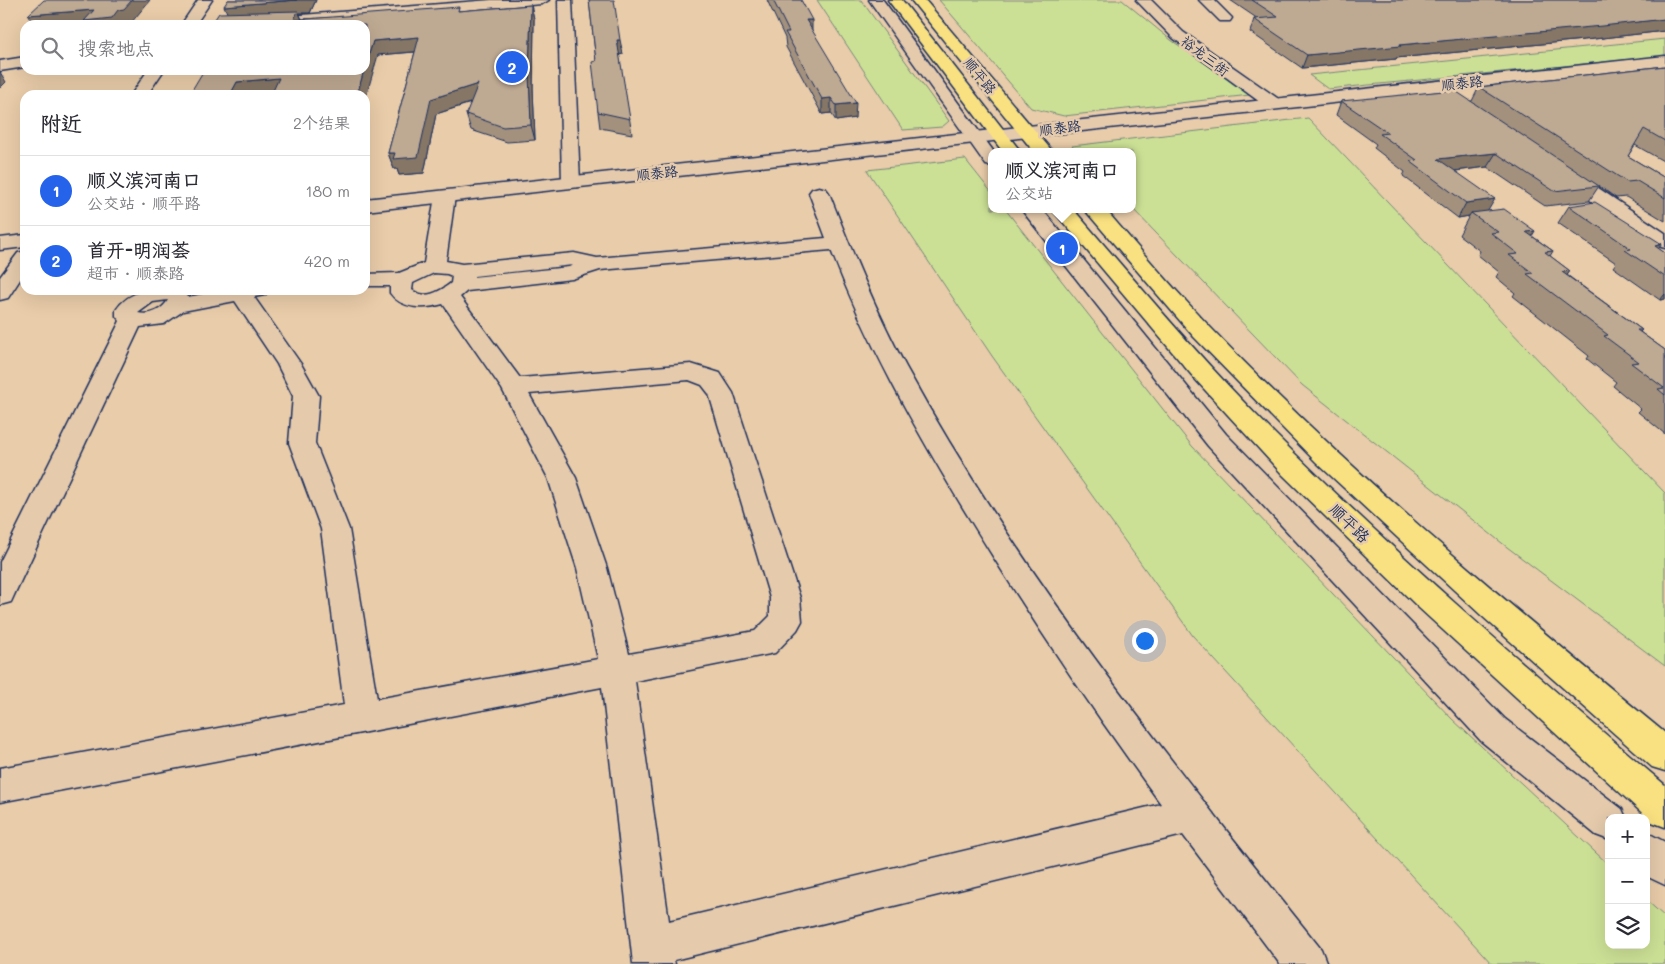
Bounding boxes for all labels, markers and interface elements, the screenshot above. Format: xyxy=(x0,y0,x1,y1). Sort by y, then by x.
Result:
search box xyxy=(20,20,370,75)
street label: 裕龙三街 xyxy=(1177,31,1233,80)
icon: search xyxy=(38,34,66,62)
text: 搜索地点 xyxy=(78,35,154,60)
pin: 2 xyxy=(496,48,528,86)
street label: 顺平路 xyxy=(960,53,1001,98)
street label: 顺泰路 xyxy=(1440,71,1484,94)
text: 附近 xyxy=(40,109,82,136)
text: 2个结果 xyxy=(293,112,350,133)
street label: 顺泰路 xyxy=(1038,116,1082,139)
popup xyxy=(988,148,1136,213)
text: 顺义滨河南口 xyxy=(1005,157,1119,182)
street label: 顺泰路 xyxy=(635,161,679,184)
text: 顺义滨河南口 xyxy=(87,167,201,192)
text: 1 xyxy=(52,180,60,201)
text: 180 m xyxy=(305,180,350,201)
text: 公交站 xyxy=(1005,182,1053,203)
text: 公交站 · 顺平路 xyxy=(87,192,200,213)
pin: 1 xyxy=(1046,229,1078,267)
text: 首开-明润荟 xyxy=(87,237,190,262)
text: 2 xyxy=(52,250,60,271)
text: 420 m xyxy=(304,250,350,271)
text: 超市 · 顺泰路 xyxy=(87,262,184,283)
street label: 顺平路 xyxy=(1326,498,1375,547)
your location xyxy=(1132,628,1158,654)
map controls xyxy=(1605,814,1650,949)
button: + xyxy=(1605,814,1650,859)
button: − xyxy=(1605,859,1650,904)
button: layers xyxy=(1605,904,1650,949)

